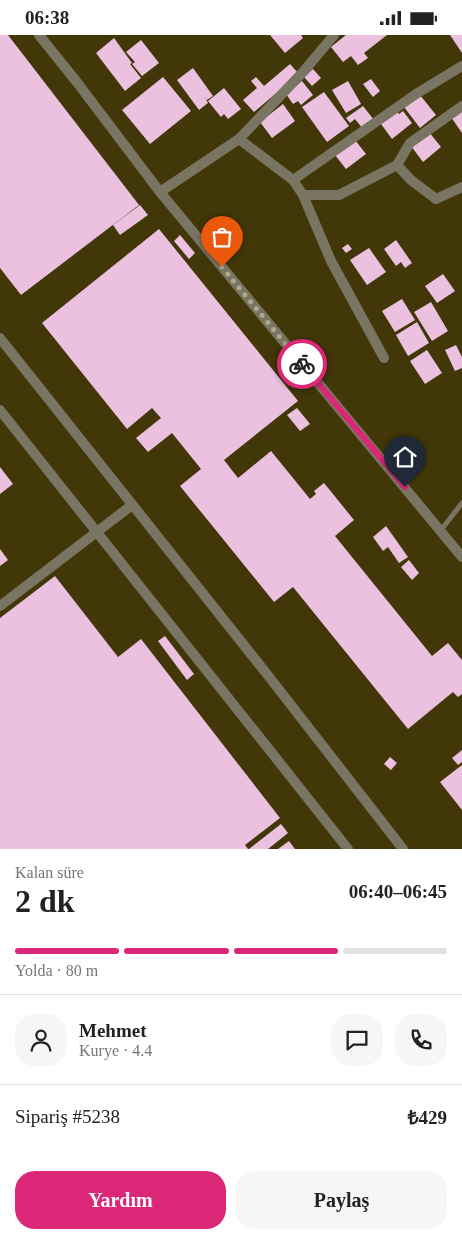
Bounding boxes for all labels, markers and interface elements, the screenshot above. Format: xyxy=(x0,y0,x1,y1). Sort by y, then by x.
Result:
text: 06:38 xyxy=(25,7,69,28)
pin xyxy=(201,216,243,267)
icon: bag xyxy=(208,223,236,251)
courier xyxy=(277,339,327,389)
icon: bike xyxy=(288,350,316,378)
pin xyxy=(384,436,426,487)
icon: home xyxy=(391,443,419,471)
text: Kalan süre xyxy=(15,864,84,881)
text: 06:40–06:45 xyxy=(349,881,447,902)
text: 2 dk xyxy=(15,883,75,919)
text: Yolda · 80 m xyxy=(15,962,98,979)
button: person xyxy=(15,1014,67,1066)
button: chat xyxy=(331,1014,383,1066)
button: phone xyxy=(395,1014,447,1066)
text: Mehmet xyxy=(79,1020,147,1041)
text: Kurye · 4.4 xyxy=(79,1042,152,1059)
text: Sipariş #5238 xyxy=(15,1106,120,1127)
text: ₺429 xyxy=(408,1107,447,1128)
button: Yardım xyxy=(15,1171,226,1229)
button: Paylaş xyxy=(236,1171,447,1229)

